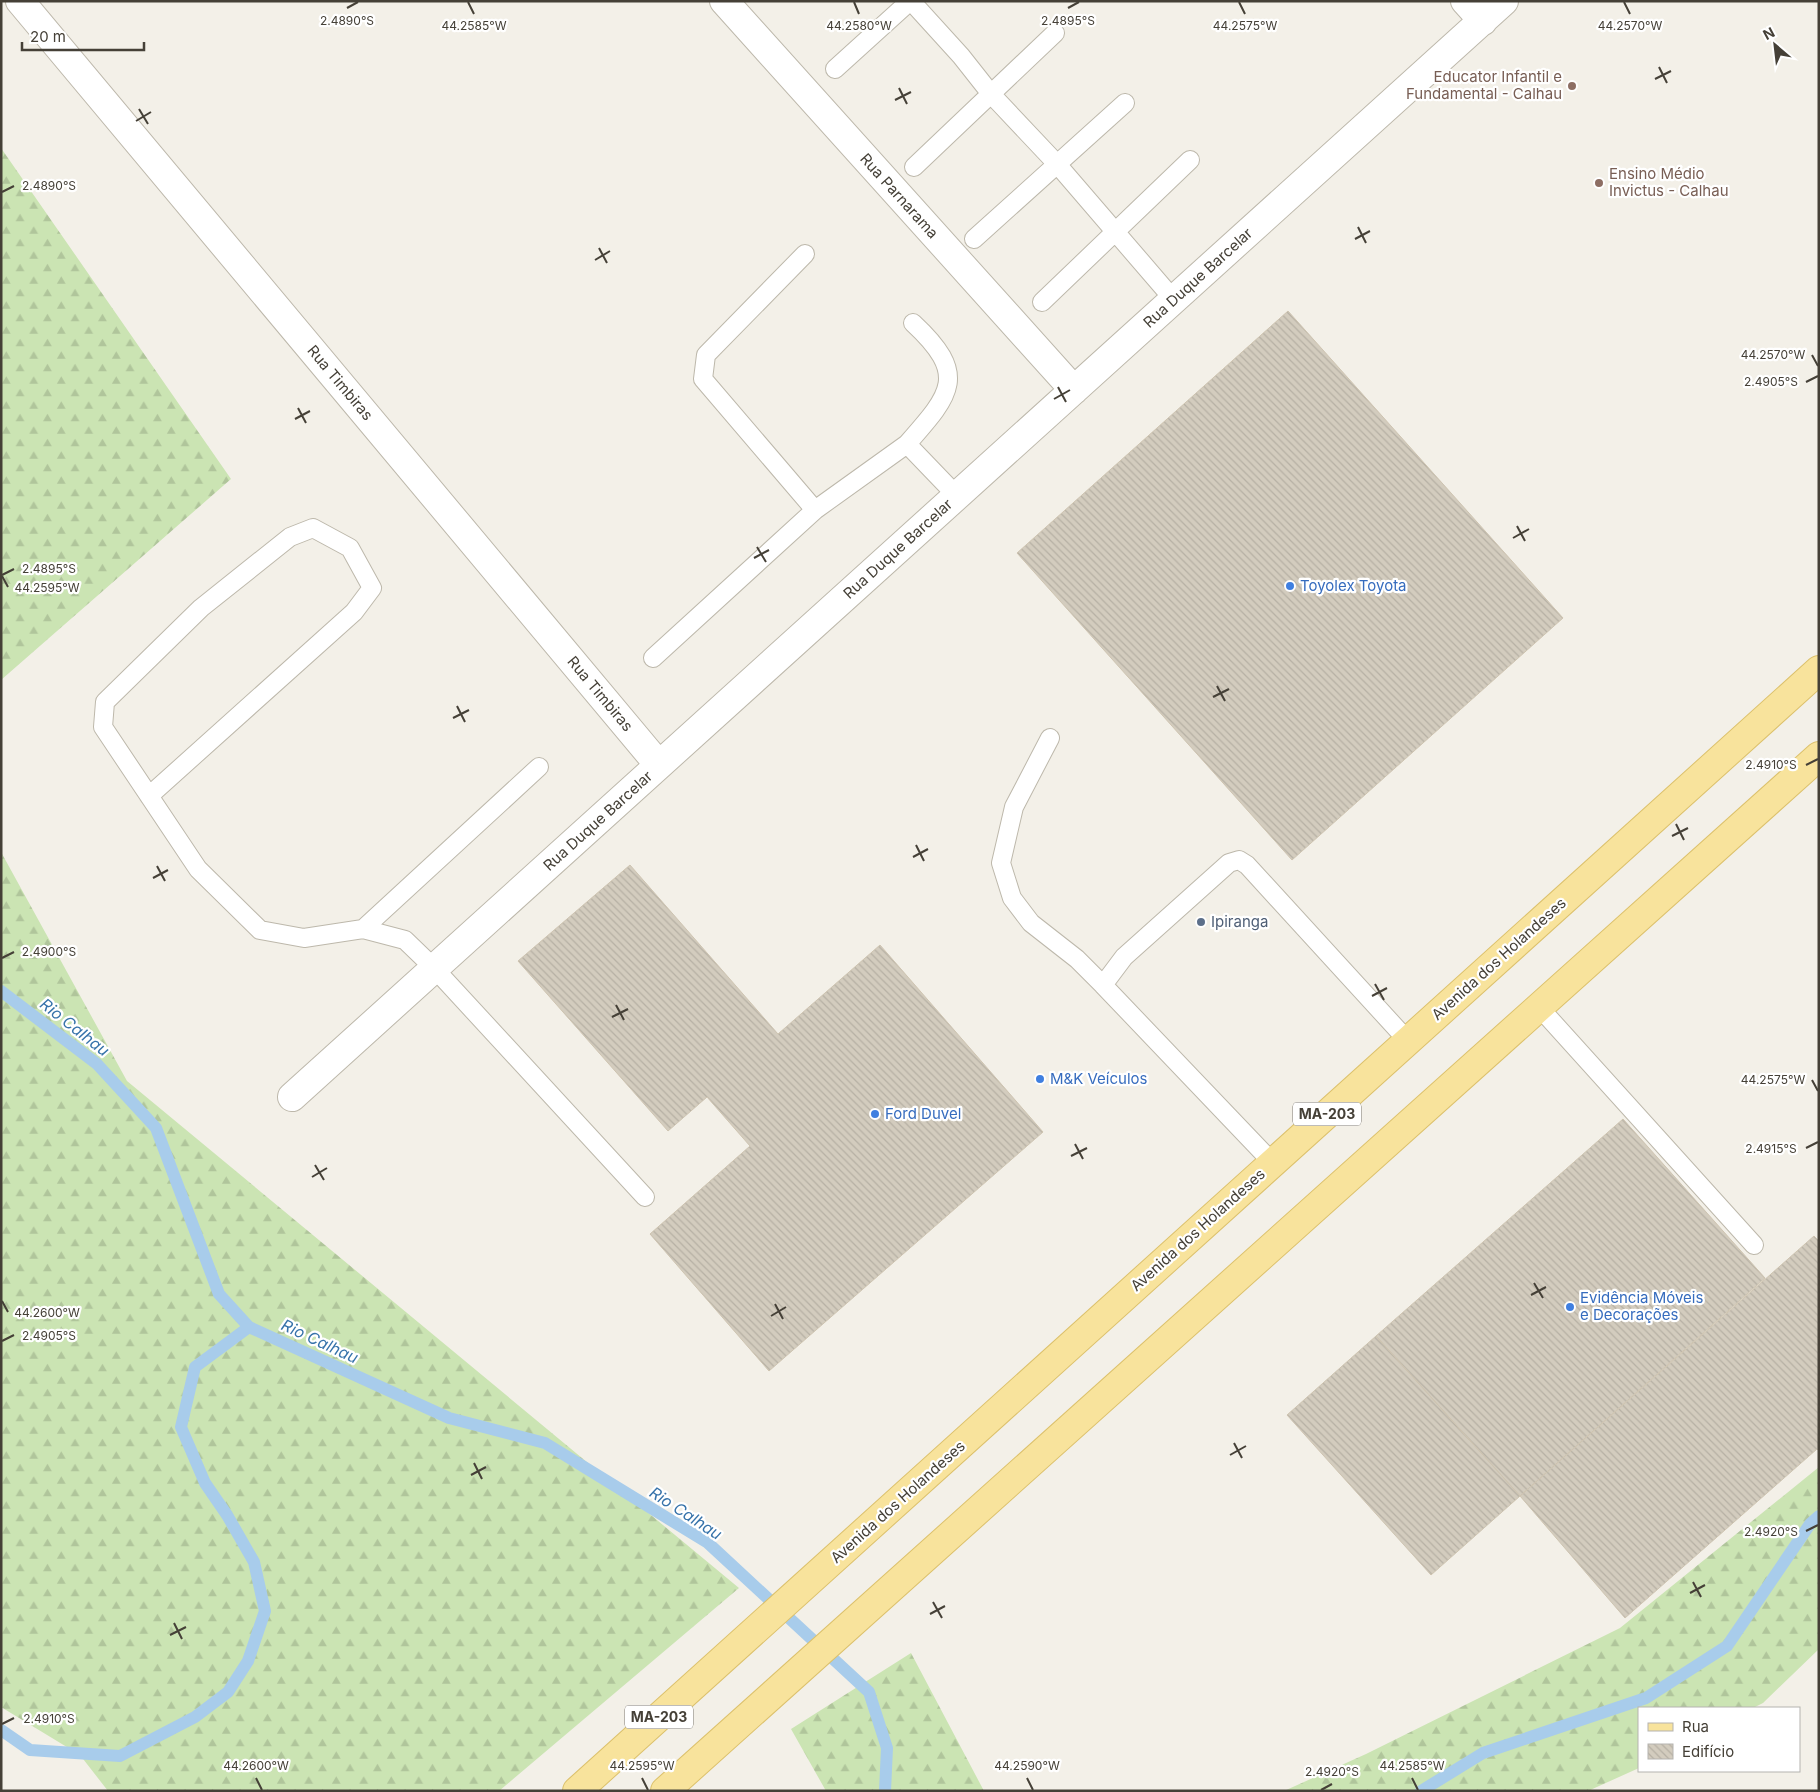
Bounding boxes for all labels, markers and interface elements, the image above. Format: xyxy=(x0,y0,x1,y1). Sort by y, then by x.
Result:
text: 2.4890°S xyxy=(320,13,374,28)
text: 2.4895°S xyxy=(1041,13,1095,28)
text: 44.2585°W xyxy=(441,18,507,33)
text: 44.2580°W xyxy=(826,18,892,33)
text: 44.2575°W xyxy=(1213,18,1277,33)
text: 44.2570°W xyxy=(1598,18,1662,33)
scale bar xyxy=(22,20,145,52)
north arrow xyxy=(1750,20,1800,70)
text: N xyxy=(1760,23,1777,43)
text: 20 m xyxy=(30,27,66,46)
place label: Educator Infantil e Fundamental - Calhau xyxy=(1406,67,1562,103)
marker: Educator Infantil e Fundamental - Calhau xyxy=(1566,80,1578,92)
street label: Rua Parnarama xyxy=(856,149,943,242)
place label: Ensino Médio Invictus - Calhau xyxy=(1609,164,1729,200)
marker: Ensino Médio Invictus - Calhau xyxy=(1593,177,1605,189)
text: 2.4890°S xyxy=(22,178,76,193)
street label: Rua Duque Barcelar xyxy=(1139,223,1257,332)
street label: Rua Timbiras xyxy=(303,341,377,424)
text: 44.2570°W xyxy=(1741,347,1805,362)
text: 2.4905°S xyxy=(1744,374,1798,389)
street label: Rua Duque Barcelar xyxy=(839,494,957,603)
text: 2.4895°S xyxy=(22,561,76,576)
place label: Toyolex Toyota xyxy=(1300,576,1407,595)
text: 44.2595°W xyxy=(14,580,80,595)
marker: Toyolex Toyota xyxy=(1284,580,1296,592)
street label: Rua Timbiras xyxy=(563,652,637,735)
text: 2.4910°S xyxy=(1745,757,1797,772)
street label: Rua Duque Barcelar xyxy=(539,766,657,875)
street label: Avenida dos Holandeses xyxy=(1427,893,1570,1024)
place label: Ipiranga xyxy=(1211,912,1268,931)
marker: Ipiranga xyxy=(1195,916,1207,928)
text: 2.4900°S xyxy=(22,944,76,959)
water label: Rio Calhau xyxy=(36,994,114,1060)
place label: M&K Veículos xyxy=(1050,1069,1148,1088)
text: 44.2575°W xyxy=(1741,1072,1805,1087)
marker: M&K Veículos xyxy=(1034,1073,1046,1085)
road number: MA-203 xyxy=(1293,1102,1361,1126)
place label: Ford Duvel xyxy=(885,1104,961,1123)
marker: Ford Duvel xyxy=(869,1108,881,1120)
text: 2.4915°S xyxy=(1745,1141,1797,1156)
street label: Avenida dos Holandeses xyxy=(1126,1164,1269,1295)
place label: Evidência Móveis e Decorações xyxy=(1580,1288,1703,1324)
marker: Evidência Móveis e Decorações xyxy=(1564,1301,1576,1313)
text: 44.2600°W xyxy=(14,1305,80,1320)
water label: Rio Calhau xyxy=(278,1315,362,1367)
text: 2.4905°S xyxy=(22,1328,76,1343)
street label: Avenida dos Holandeses xyxy=(826,1436,969,1567)
water label: Rio Calhau xyxy=(646,1482,726,1544)
text: 2.4920°S xyxy=(1744,1524,1798,1539)
road number: MA-203 xyxy=(625,1705,693,1728)
legend xyxy=(1638,1707,1800,1772)
text: 2.4910°S xyxy=(23,1711,75,1726)
text: Rua xyxy=(1682,1717,1709,1736)
text: Edifício xyxy=(1682,1742,1734,1761)
text: 44.2600°W xyxy=(223,1758,289,1773)
text: 44.2595°W xyxy=(609,1758,675,1773)
text: 44.2590°W xyxy=(994,1758,1060,1773)
text: 44.2585°W xyxy=(1379,1758,1445,1773)
text: 2.4920°S xyxy=(1305,1764,1359,1779)

